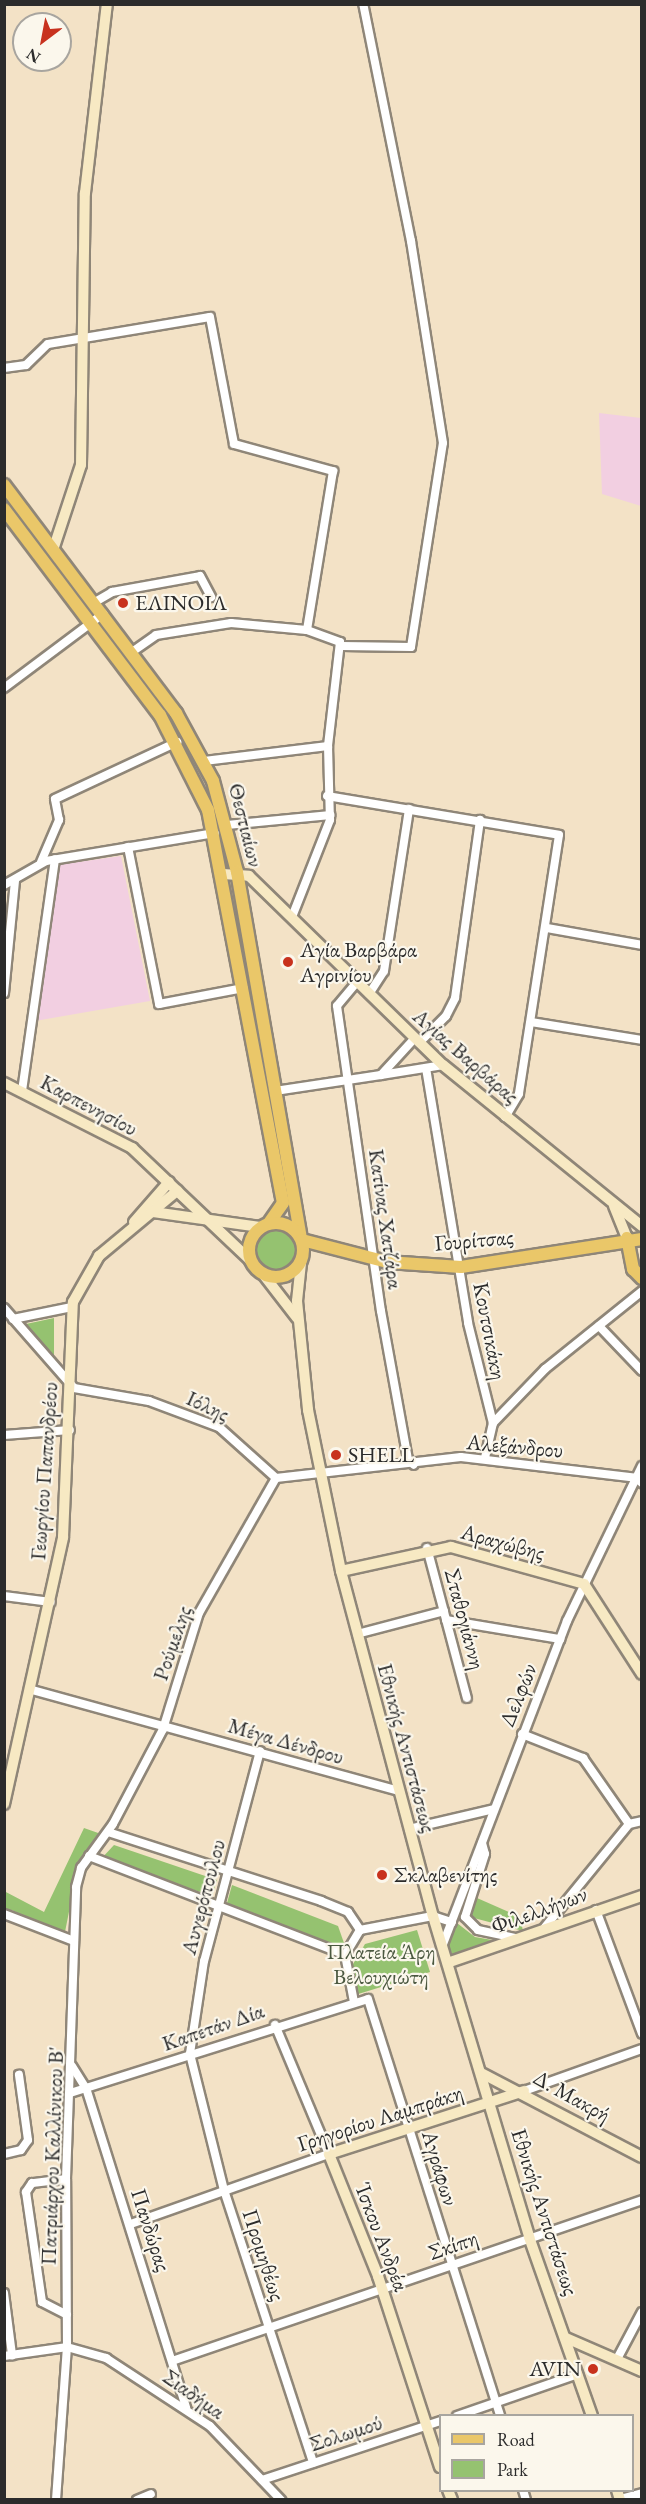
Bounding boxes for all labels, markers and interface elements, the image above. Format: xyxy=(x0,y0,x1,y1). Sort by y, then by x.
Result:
north arrow xyxy=(12,12,72,72)
text: N xyxy=(22,44,44,68)
place label: ΕΛΙΝΟΙΛ xyxy=(135,590,227,616)
marker: ΕΛΙΝΟΙΛ xyxy=(116,596,130,610)
street label: Θεστιαίων xyxy=(223,780,269,870)
place label: Αγία Βαρβάρα Αγρινίου xyxy=(300,936,417,987)
marker: Αγία Βαρβάρα Αγρινίου xyxy=(281,955,295,969)
street label: Αγίας Βαρβάρας xyxy=(407,1003,525,1109)
street label: Καρπενησίου xyxy=(36,1068,142,1142)
street label: Κατίνας Χατζάρα xyxy=(363,1147,409,1291)
street label: Γουρίτσας xyxy=(433,1223,515,1257)
street label: Κουτσικάκη xyxy=(468,1280,512,1382)
street label: Γεωργίου Παπανδρέου xyxy=(25,1381,63,1561)
street label: Ιόλης xyxy=(182,1385,234,1427)
street label: Αλεξάνδρου xyxy=(466,1429,564,1463)
place label: SHELL xyxy=(348,1442,414,1468)
marker: SHELL xyxy=(329,1448,343,1462)
street label: Αραχώβης xyxy=(458,1518,548,1566)
street label: Σταθογιάννη xyxy=(439,1566,491,1672)
street label: Ρούμελης xyxy=(147,1602,197,1684)
street label: Εθνικής Αντιστάσεως xyxy=(372,1660,442,1836)
street label: Δελφών xyxy=(493,1660,543,1730)
street label: Μέγα Δένδρου xyxy=(225,1712,347,1770)
street label: Αυγερόπουλου xyxy=(175,1836,231,1958)
place label: Σκλαβενίτης xyxy=(394,1862,497,1888)
marker: Σκλαβενίτης xyxy=(375,1868,389,1882)
street label: Φιλελλήνων xyxy=(487,1880,591,1940)
park label: Πλατεία Άρη Βελουχιώτη xyxy=(326,1938,436,1990)
street label: Καπετάν Δία xyxy=(159,1997,267,2057)
street label: Πατριάρχου Καλλίνικου B' xyxy=(35,2046,69,2266)
street label: Δ. Μακρή xyxy=(529,2064,615,2128)
street label: Γρηγορίου Λαμπράκη xyxy=(294,2079,466,2157)
street label: Εθνικής Αντιστάσεως xyxy=(506,2125,584,2299)
street label: Αγράφων xyxy=(416,2127,464,2209)
street label: Ίσκου Ανδρέα xyxy=(349,2179,415,2295)
street label: Πανδώρας xyxy=(125,2185,177,2275)
street label: Προμηθέως xyxy=(237,2206,291,2304)
street label: Σκίπη xyxy=(425,2224,481,2266)
place label: AVIN xyxy=(529,2356,581,2382)
marker: AVIN xyxy=(586,2362,600,2376)
street label: Σιαδήμα xyxy=(158,2363,230,2425)
street label: Σολωμού xyxy=(306,2409,386,2457)
legend xyxy=(439,2414,634,2492)
text: Road xyxy=(497,2428,535,2451)
text: Park xyxy=(497,2458,528,2481)

